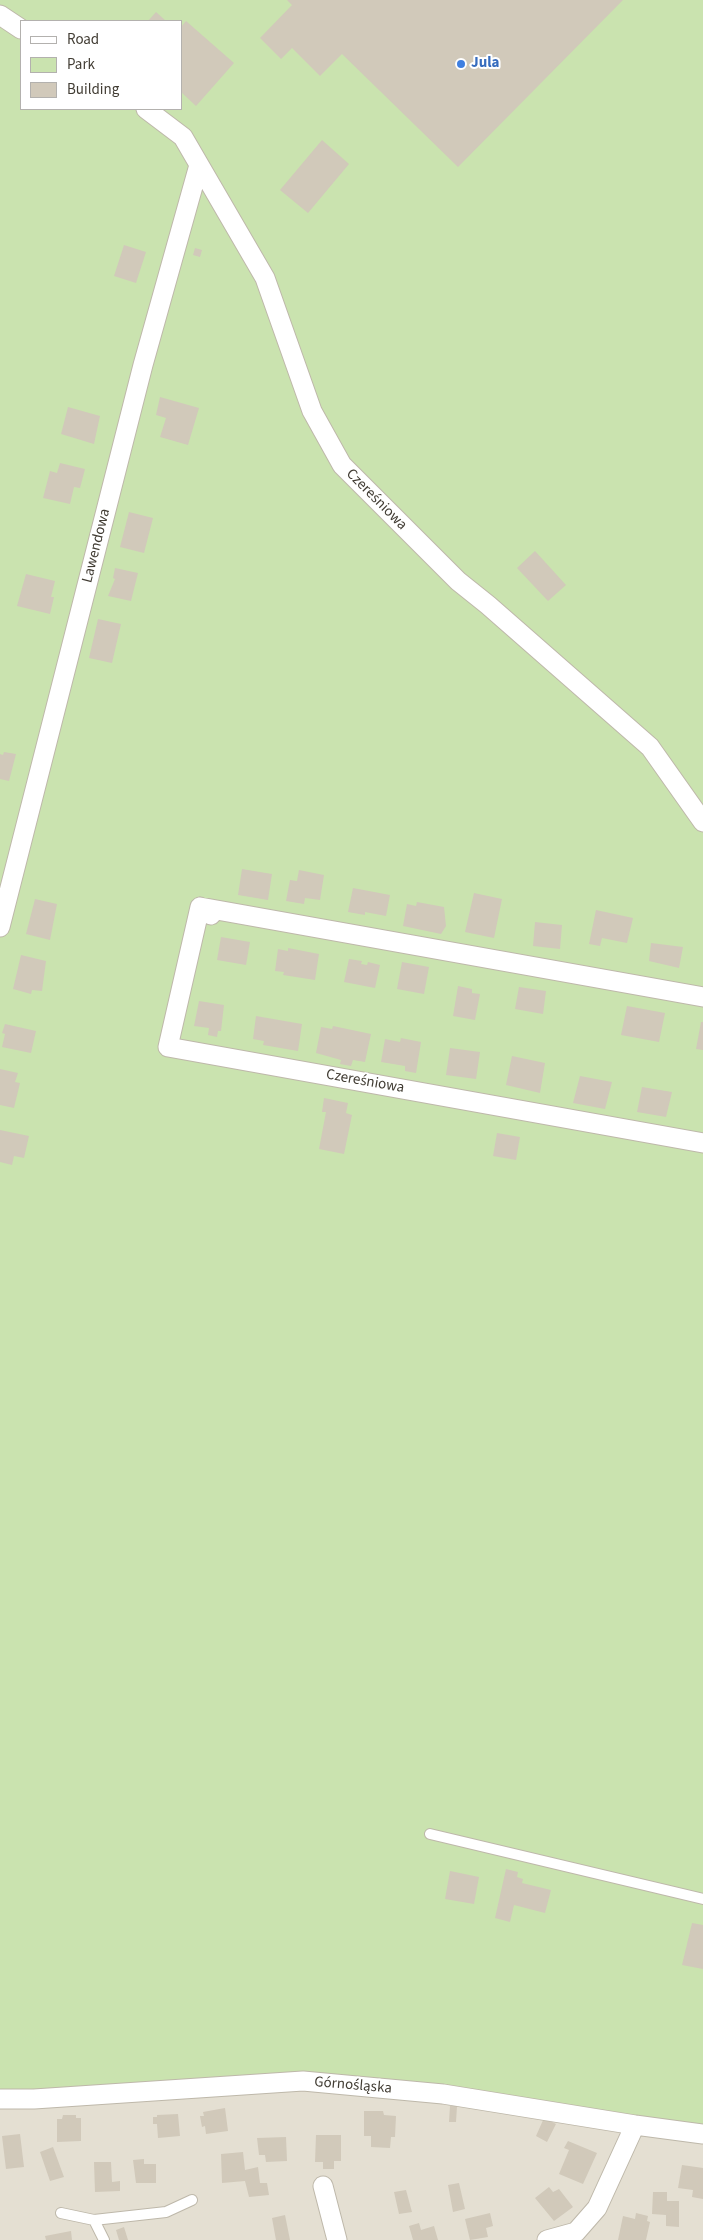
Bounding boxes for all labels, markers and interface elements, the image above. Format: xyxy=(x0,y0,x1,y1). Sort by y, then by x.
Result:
legend xyxy=(20,20,182,110)
text: Road xyxy=(67,29,99,50)
text: Park xyxy=(67,54,95,75)
place label: Jula xyxy=(471,55,499,73)
marker: Jula xyxy=(455,58,467,70)
text: Building xyxy=(67,79,119,100)
street label: Czereśniowa xyxy=(342,466,410,534)
street label: Lawendowa xyxy=(79,507,115,585)
street label: Czereśniowa xyxy=(324,1066,406,1098)
street label: Górnośląska xyxy=(314,2074,392,2098)

